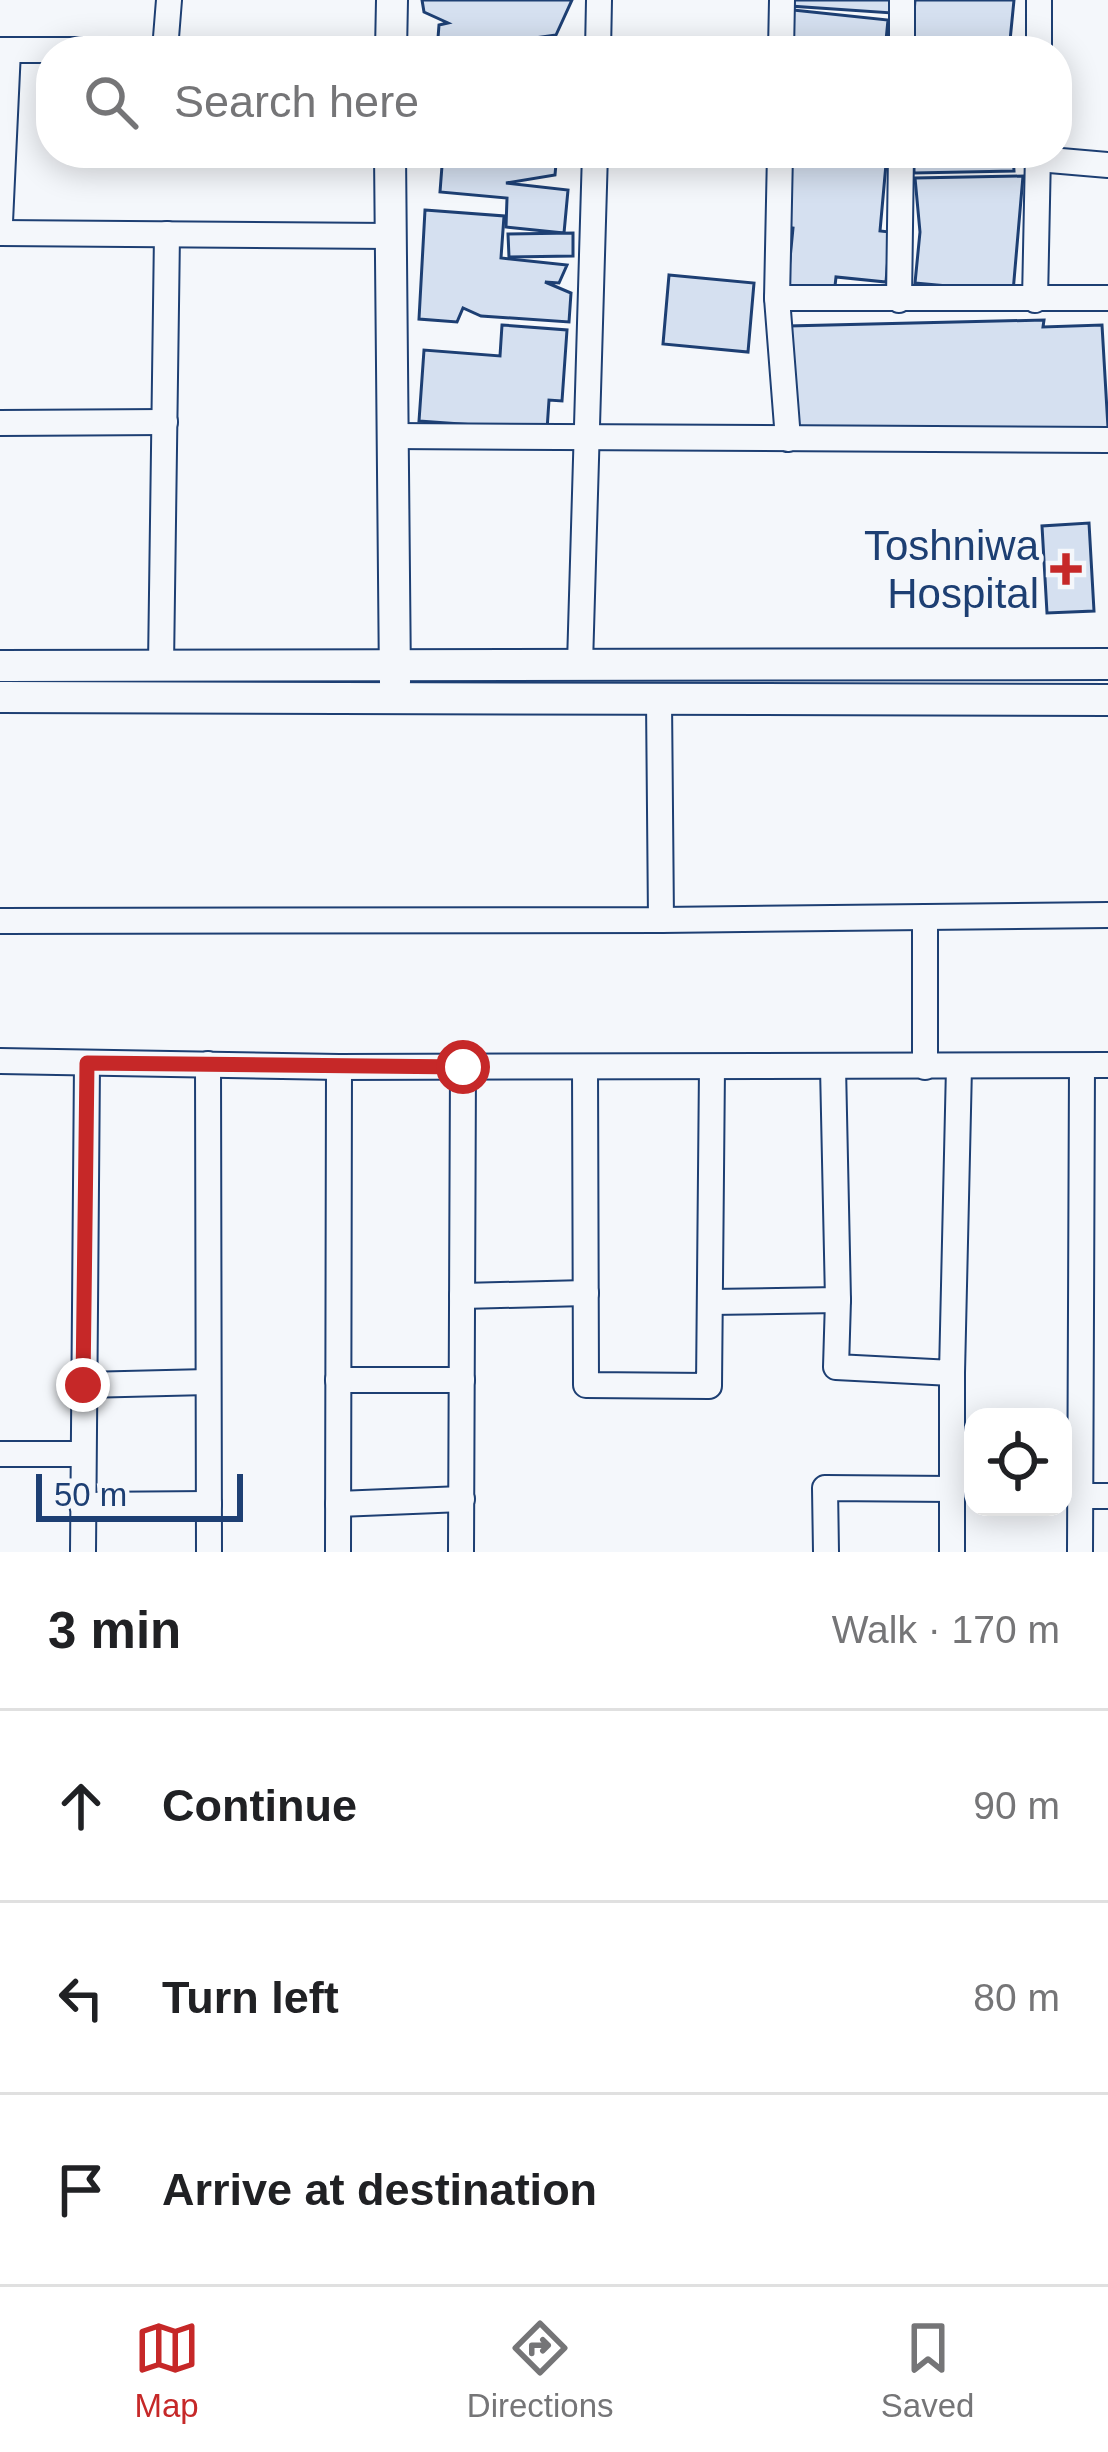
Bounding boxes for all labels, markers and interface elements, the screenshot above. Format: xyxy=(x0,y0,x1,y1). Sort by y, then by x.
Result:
search box xyxy=(36,36,1072,168)
icon: search xyxy=(78,69,144,135)
text: Search here xyxy=(174,76,419,127)
place label: Toshniwa Hospital xyxy=(864,522,1040,617)
marker: Toshniwa Hospital xyxy=(1050,553,1082,585)
route start xyxy=(436,1040,490,1094)
route end xyxy=(56,1358,110,1412)
map controls xyxy=(964,1408,1072,1516)
button: locate xyxy=(964,1408,1072,1516)
scale bar xyxy=(36,1468,243,1521)
text: 50 m xyxy=(54,1476,127,1513)
text: 3 min xyxy=(48,1602,181,1659)
text: Walk · 170 m xyxy=(832,1608,1060,1651)
icon: ahead xyxy=(48,1773,114,1839)
text: Continue xyxy=(162,1780,357,1831)
text: 90 m xyxy=(973,1784,1060,1827)
icon: left xyxy=(48,1965,114,2031)
text: Turn left xyxy=(162,1972,339,2023)
text: 80 m xyxy=(973,1976,1060,2019)
icon: arrive xyxy=(48,2157,114,2223)
text: Arrive at destination xyxy=(162,2164,597,2215)
tab: Map xyxy=(134,2315,200,2425)
tab: Directions xyxy=(467,2315,614,2425)
tab: Saved xyxy=(881,2315,974,2425)

